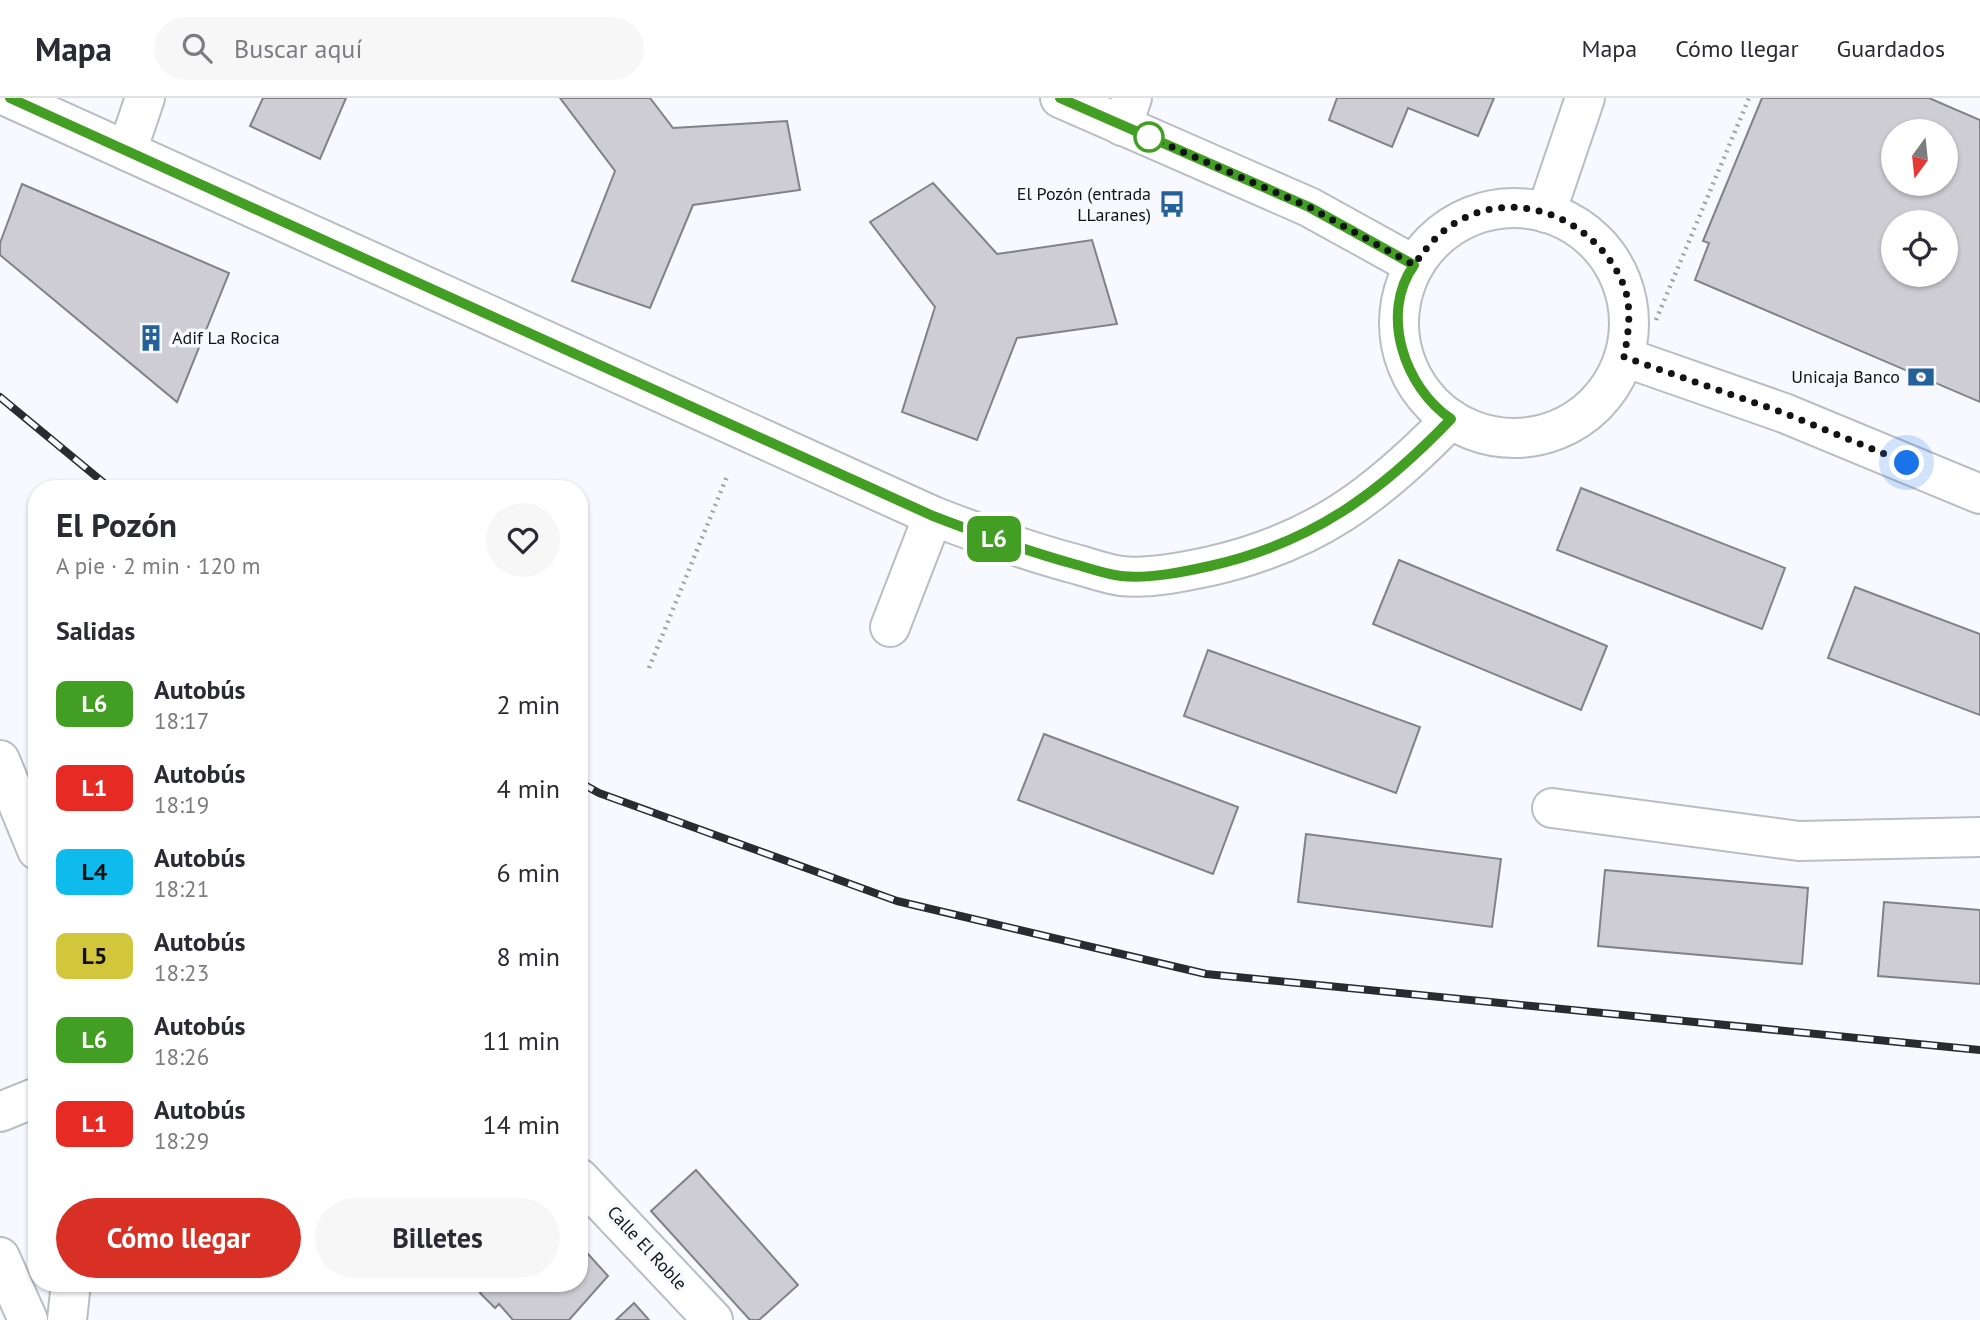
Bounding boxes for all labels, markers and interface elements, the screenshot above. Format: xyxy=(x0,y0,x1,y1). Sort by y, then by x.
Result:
search box xyxy=(154,17,644,80)
text: Mapa xyxy=(35,27,112,70)
icon: search xyxy=(178,29,216,67)
text: Buscar aquí xyxy=(234,32,362,65)
text: Mapa xyxy=(1581,33,1637,64)
text: Cómo llegar xyxy=(1675,33,1799,64)
text: Guardados xyxy=(1837,33,1945,64)
north arrow xyxy=(1881,119,1958,196)
map controls xyxy=(1881,119,1958,287)
unlabelled marker xyxy=(1134,122,1164,152)
place label: El Pozón (entrada LLaranes) xyxy=(1017,182,1151,226)
bus stop icon: El Pozón (entrada LLaranes) xyxy=(1157,189,1187,219)
button: locate xyxy=(1881,210,1958,287)
building icon: Adif La Rocica xyxy=(136,323,166,353)
place label: Adif La Rocica xyxy=(172,326,280,349)
bank icon: Unicaja Banco xyxy=(1906,362,1936,392)
place label: Unicaja Banco xyxy=(1791,365,1900,388)
your location xyxy=(1889,445,1924,480)
text: El Pozón xyxy=(56,503,177,546)
button: heart xyxy=(486,503,560,577)
line badge: L6 xyxy=(962,516,1026,562)
text: L6 xyxy=(981,523,1007,554)
text: A pie · 2 min · 120 m xyxy=(56,551,260,580)
text: Salidas xyxy=(56,614,135,647)
text: Autobús xyxy=(154,673,246,706)
text: L6 xyxy=(82,688,107,719)
text: 2 min xyxy=(497,688,560,721)
text: 18:17 xyxy=(154,706,209,735)
text: Autobús xyxy=(154,757,246,790)
text: L1 xyxy=(82,772,107,803)
text: 4 min xyxy=(497,772,560,805)
text: 18:19 xyxy=(154,790,209,819)
text: Autobús xyxy=(154,841,246,874)
text: L4 xyxy=(82,856,107,887)
text: 6 min xyxy=(497,856,560,889)
text: 18:21 xyxy=(154,874,209,903)
text: Autobús xyxy=(154,925,246,958)
text: L5 xyxy=(82,940,107,971)
text: 8 min xyxy=(497,940,560,973)
text: 18:23 xyxy=(154,958,209,987)
text: Autobús xyxy=(154,1009,246,1042)
text: L6 xyxy=(82,1024,107,1055)
text: 11 min xyxy=(482,1024,560,1057)
text: 18:26 xyxy=(154,1042,209,1071)
text: Autobús xyxy=(154,1093,246,1126)
text: L1 xyxy=(82,1108,107,1139)
text: 14 min xyxy=(482,1108,560,1141)
text: 18:29 xyxy=(154,1126,209,1155)
button: Cómo llegar xyxy=(56,1198,301,1278)
button: Billetes xyxy=(315,1198,560,1278)
street label: Calle El Roble xyxy=(603,1201,692,1295)

